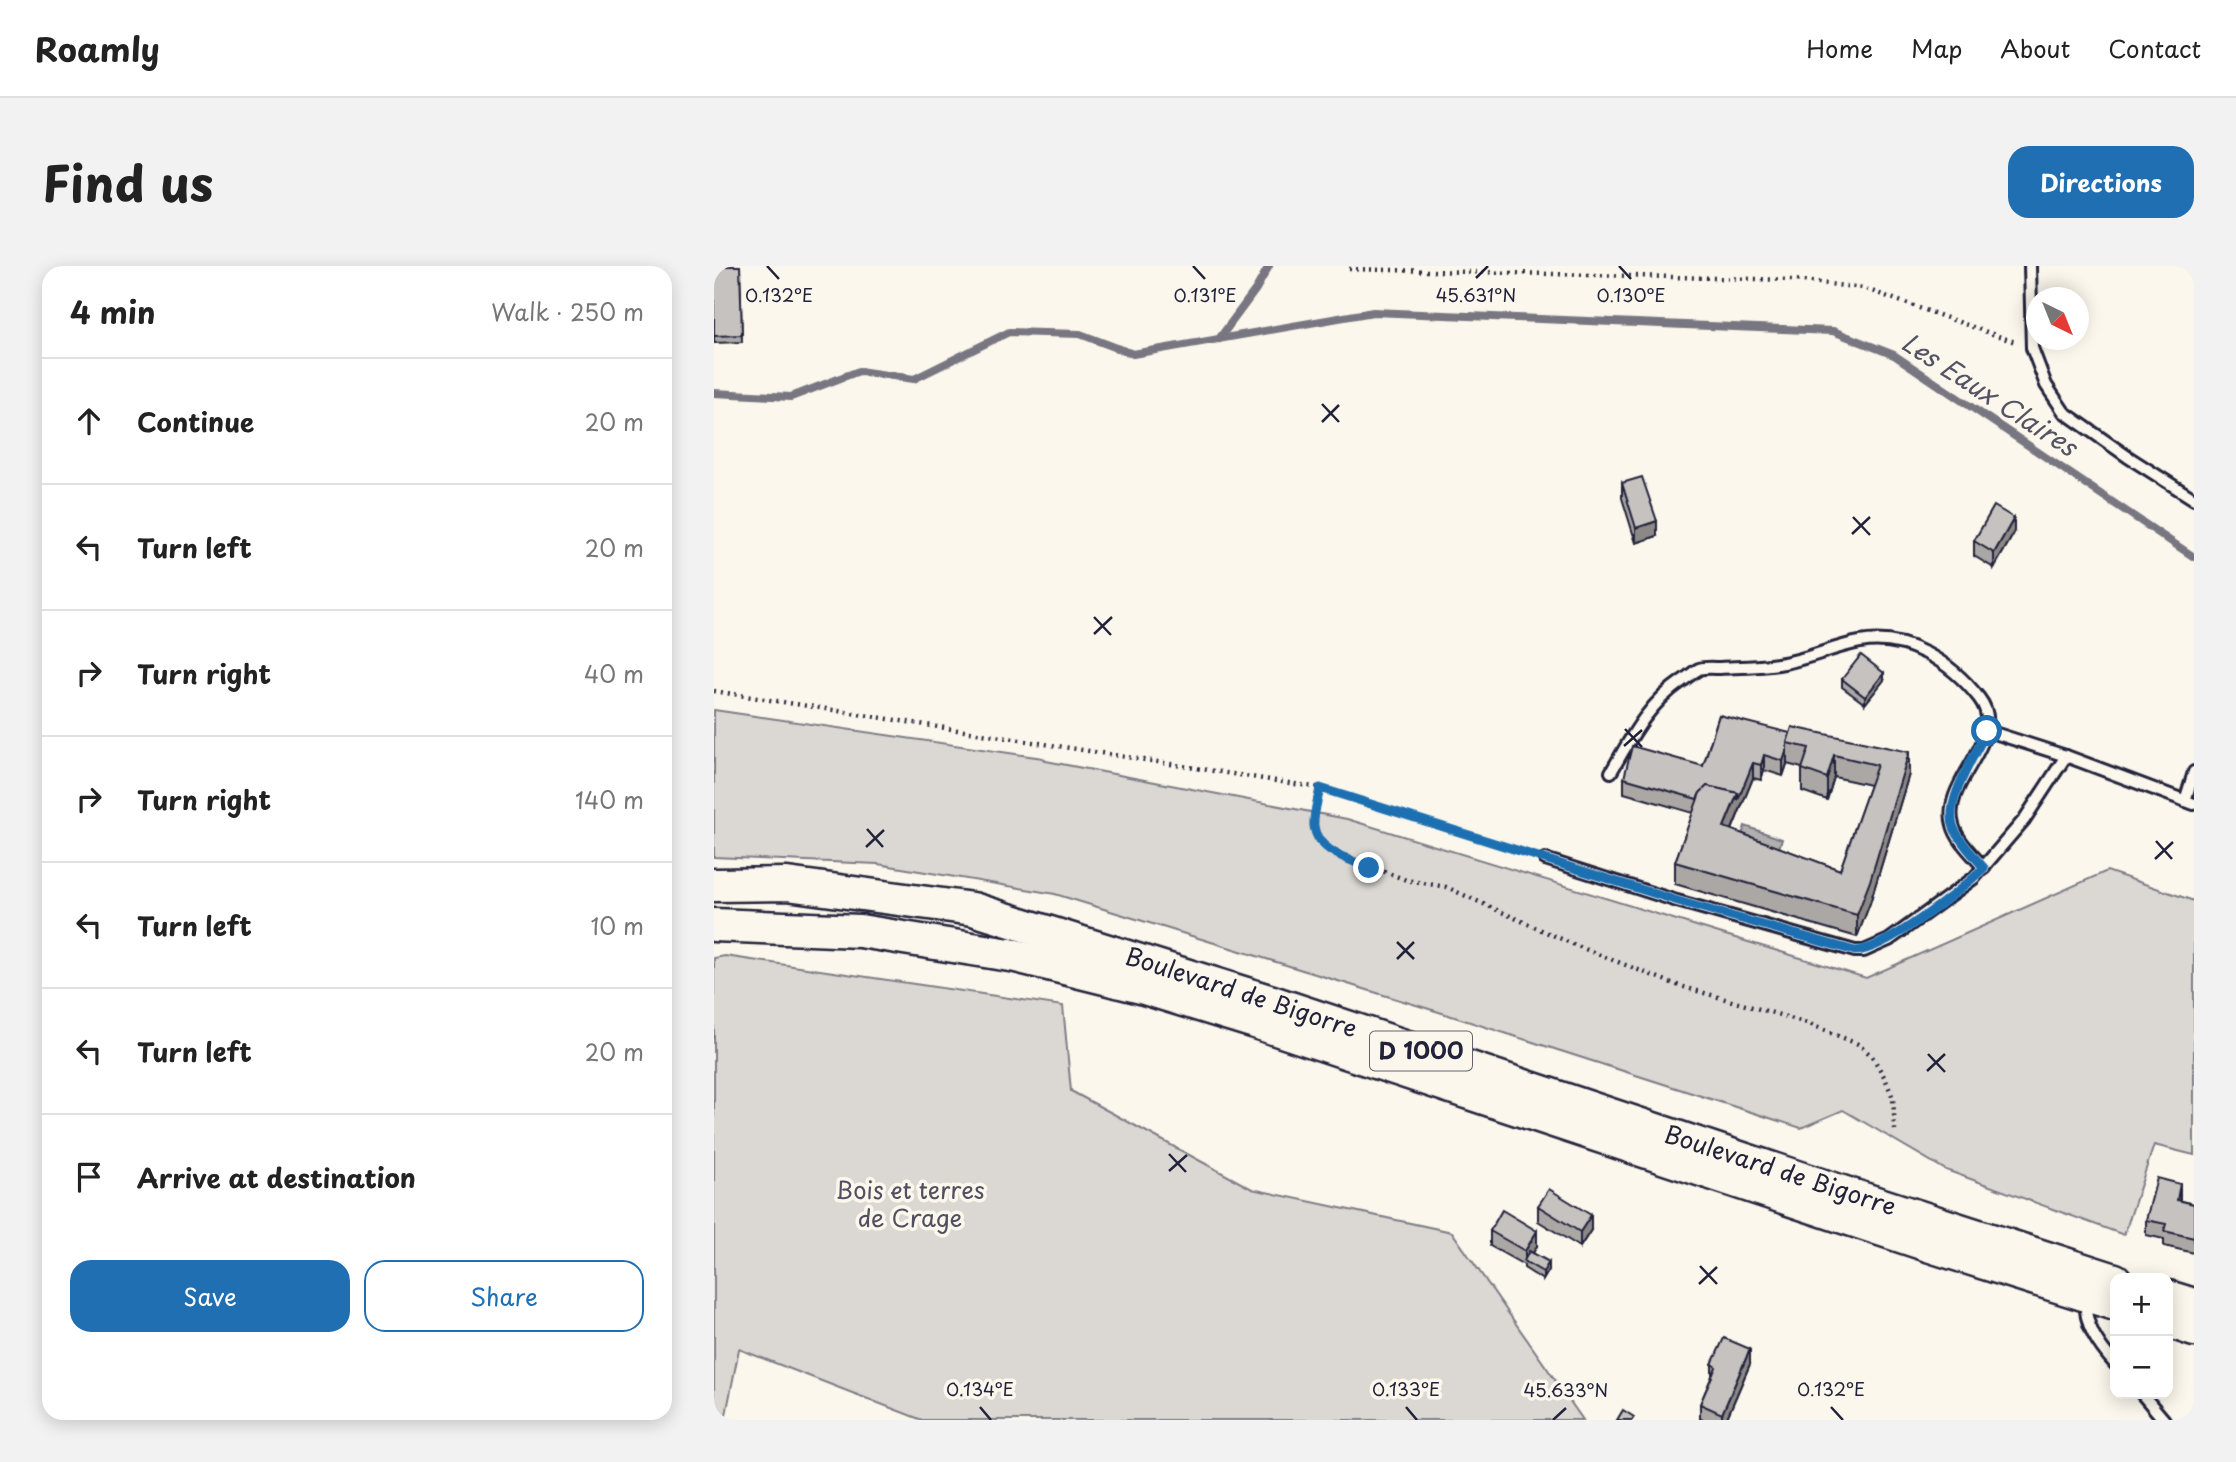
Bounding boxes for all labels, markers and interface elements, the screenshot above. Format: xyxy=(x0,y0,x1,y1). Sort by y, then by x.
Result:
text: Roamly xyxy=(35,23,160,73)
text: Home xyxy=(1806,30,1873,66)
text: Map xyxy=(1911,30,1962,66)
text: About xyxy=(2000,30,2070,66)
text: Contact xyxy=(2108,30,2201,66)
text: Find us xyxy=(42,145,213,219)
button: Directions xyxy=(2008,146,2194,218)
text: 0.132°E xyxy=(745,281,813,308)
text: 0.131°E xyxy=(1173,281,1237,308)
text: 45.631°N xyxy=(1436,281,1516,308)
text: 0.130°E xyxy=(1596,281,1666,308)
north arrow xyxy=(2026,287,2089,350)
text: 4 min xyxy=(70,289,156,334)
text: Walk · 250 m xyxy=(491,294,644,329)
water label: Les Eaux Claires xyxy=(1895,322,2087,466)
icon: ahead xyxy=(70,402,108,440)
text: Continue xyxy=(137,402,254,441)
text: 20 m xyxy=(585,404,644,439)
icon: left xyxy=(70,528,108,566)
text: Turn left xyxy=(137,528,252,567)
text: 20 m xyxy=(585,530,644,565)
icon: right xyxy=(70,654,108,692)
text: Turn right xyxy=(137,654,271,693)
text: 40 m xyxy=(584,656,644,691)
route start xyxy=(1971,715,2002,746)
icon: right xyxy=(70,780,108,818)
text: Turn right xyxy=(137,780,271,819)
text: 140 m xyxy=(575,782,644,817)
route end xyxy=(1353,852,1384,883)
icon: left xyxy=(70,906,108,944)
text: Turn left xyxy=(137,906,252,945)
text: 10 m xyxy=(590,908,644,943)
street label: Boulevard de Bigorre xyxy=(1121,937,1362,1046)
road number: D 1000 xyxy=(1370,1031,1472,1070)
icon: left xyxy=(70,1032,108,1070)
text: Turn left xyxy=(137,1032,252,1071)
text: 20 m xyxy=(585,1034,644,1069)
street label: Boulevard de Bigorre xyxy=(1660,1115,1901,1224)
icon: arrive xyxy=(70,1158,108,1196)
text: Arrive at destination xyxy=(137,1158,416,1197)
park label: Bois et terres de Crage xyxy=(835,1171,985,1235)
button: Save xyxy=(70,1260,350,1332)
button: Share xyxy=(364,1260,644,1332)
map controls xyxy=(2110,1273,2173,1399)
button: + xyxy=(2110,1273,2173,1336)
button: − xyxy=(2110,1336,2173,1399)
text: 0.134°E xyxy=(946,1375,1014,1402)
text: 0.133°E xyxy=(1372,1375,1440,1402)
text: 0.132°E xyxy=(1797,1375,1865,1402)
text: 45.633°N xyxy=(1524,1376,1608,1403)

